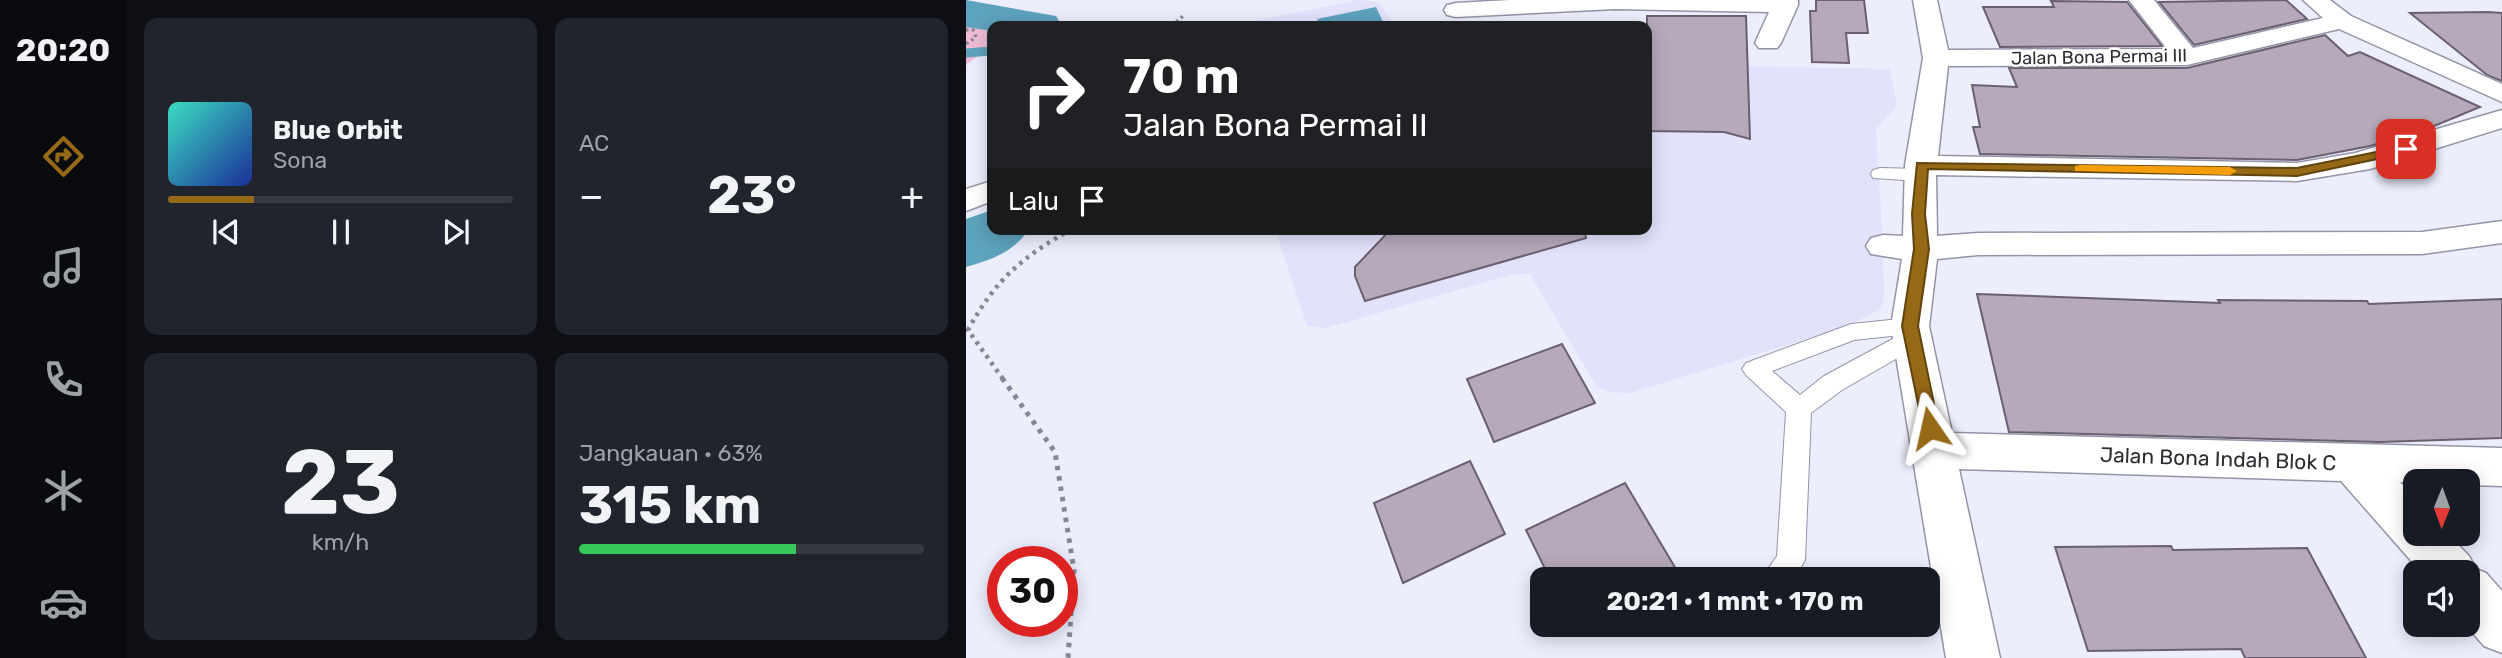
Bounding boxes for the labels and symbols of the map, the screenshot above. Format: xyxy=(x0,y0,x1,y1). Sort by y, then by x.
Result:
street label: Jalan Bona Permai III xyxy=(2011,44,2187,70)
pin xyxy=(2376,119,2436,179)
position arrow xyxy=(1893,391,1967,465)
street label: Jalan Bona Indah Blok C xyxy=(2099,442,2337,475)
north arrow xyxy=(2403,469,2480,546)
speed limit sign: 30 xyxy=(987,546,1078,637)

